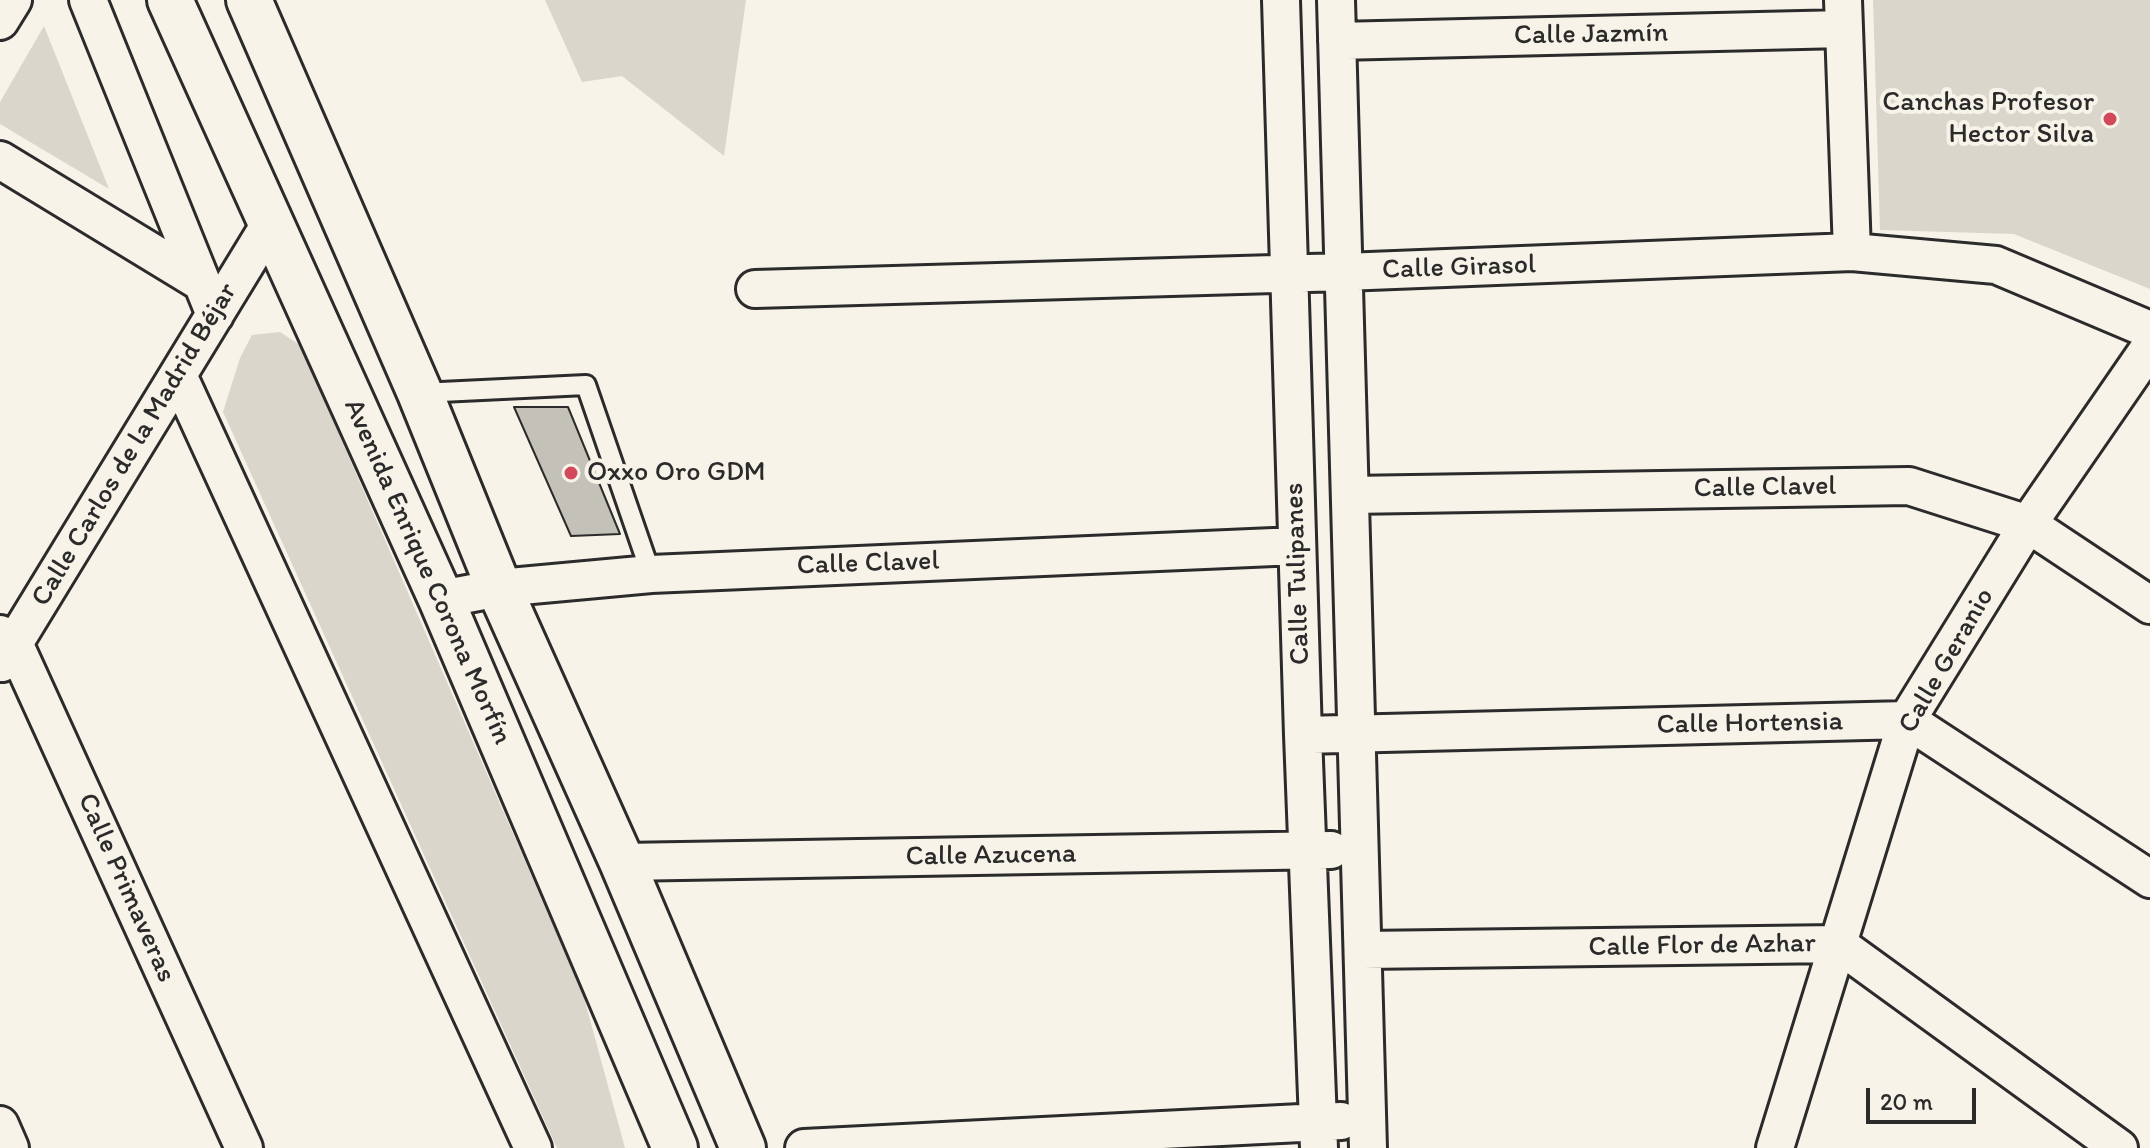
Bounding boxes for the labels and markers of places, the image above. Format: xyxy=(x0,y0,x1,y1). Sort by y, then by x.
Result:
place label: Canchas Profesor Hector Silva xyxy=(1882,86,2094,152)
marker: Canchas Profesor Hector Silva xyxy=(2101,110,2119,128)
place label: Oxxo Oro GDM xyxy=(587,456,766,490)
marker: Oxxo Oro GDM xyxy=(562,464,580,482)

